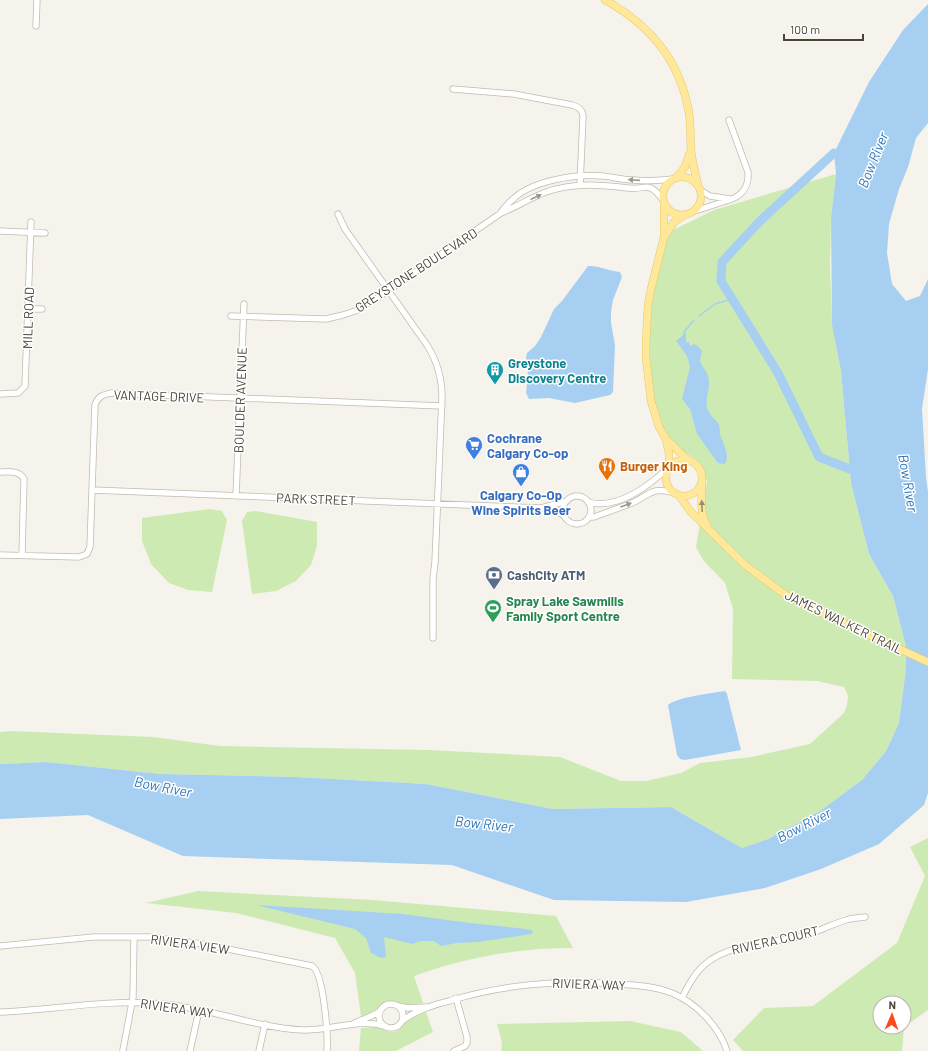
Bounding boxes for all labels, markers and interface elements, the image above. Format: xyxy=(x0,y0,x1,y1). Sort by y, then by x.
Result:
scale bar xyxy=(784,16,863,42)
text: 100 m xyxy=(790,22,820,36)
water label: Bow River xyxy=(854,129,892,190)
one-way arrow xyxy=(628,177,640,184)
one-way arrow xyxy=(530,193,542,200)
street label: GREYSTONE BOULEVARD xyxy=(352,224,480,316)
street label: MILL ROAD xyxy=(19,287,37,349)
street label: BOULDER AVENUE xyxy=(230,347,250,453)
place label: Greystone Discovery Centre xyxy=(508,355,606,386)
building icon: Greystone Discovery Centre xyxy=(485,360,505,385)
street label: VANTAGE DRIVE xyxy=(113,386,205,406)
place label: Cochrane Calgary Co-op xyxy=(487,430,568,461)
supermarket icon: Cochrane Calgary Co-op xyxy=(464,435,484,460)
water label: Bow River xyxy=(895,453,922,514)
restaurant icon: Burger King xyxy=(597,456,617,481)
place label: Burger King xyxy=(620,458,687,474)
shop icon: Calgary Co-Op Wine Spirits Beer xyxy=(511,462,531,487)
place label: Calgary Co-Op Wine Spirits Beer xyxy=(471,487,571,518)
street label: PARK STREET xyxy=(276,490,356,508)
one-way arrow xyxy=(699,499,705,512)
one-way arrow xyxy=(620,502,632,508)
bank icon: CashCity ATM xyxy=(484,565,504,590)
place label: CashCity ATM xyxy=(507,567,585,583)
street label: JAMES WALKER TRAIL xyxy=(783,587,905,657)
place label: Spray Lake Sawmills Family Sport Centre xyxy=(506,593,624,624)
sports icon: Spray Lake Sawmills Family Sport Centre xyxy=(483,598,503,623)
water label: Bow River xyxy=(133,773,194,801)
water label: Bow River xyxy=(774,803,835,845)
water label: Bow River xyxy=(454,812,515,835)
street label: RIVIERA COURT xyxy=(730,922,820,958)
street label: RIVIERA VIEW xyxy=(149,931,231,958)
street label: RIVIERA WAY xyxy=(552,975,626,993)
street label: RIVIERA WAY xyxy=(139,995,215,1021)
north arrow xyxy=(872,995,912,1035)
text: N xyxy=(888,998,896,1011)

